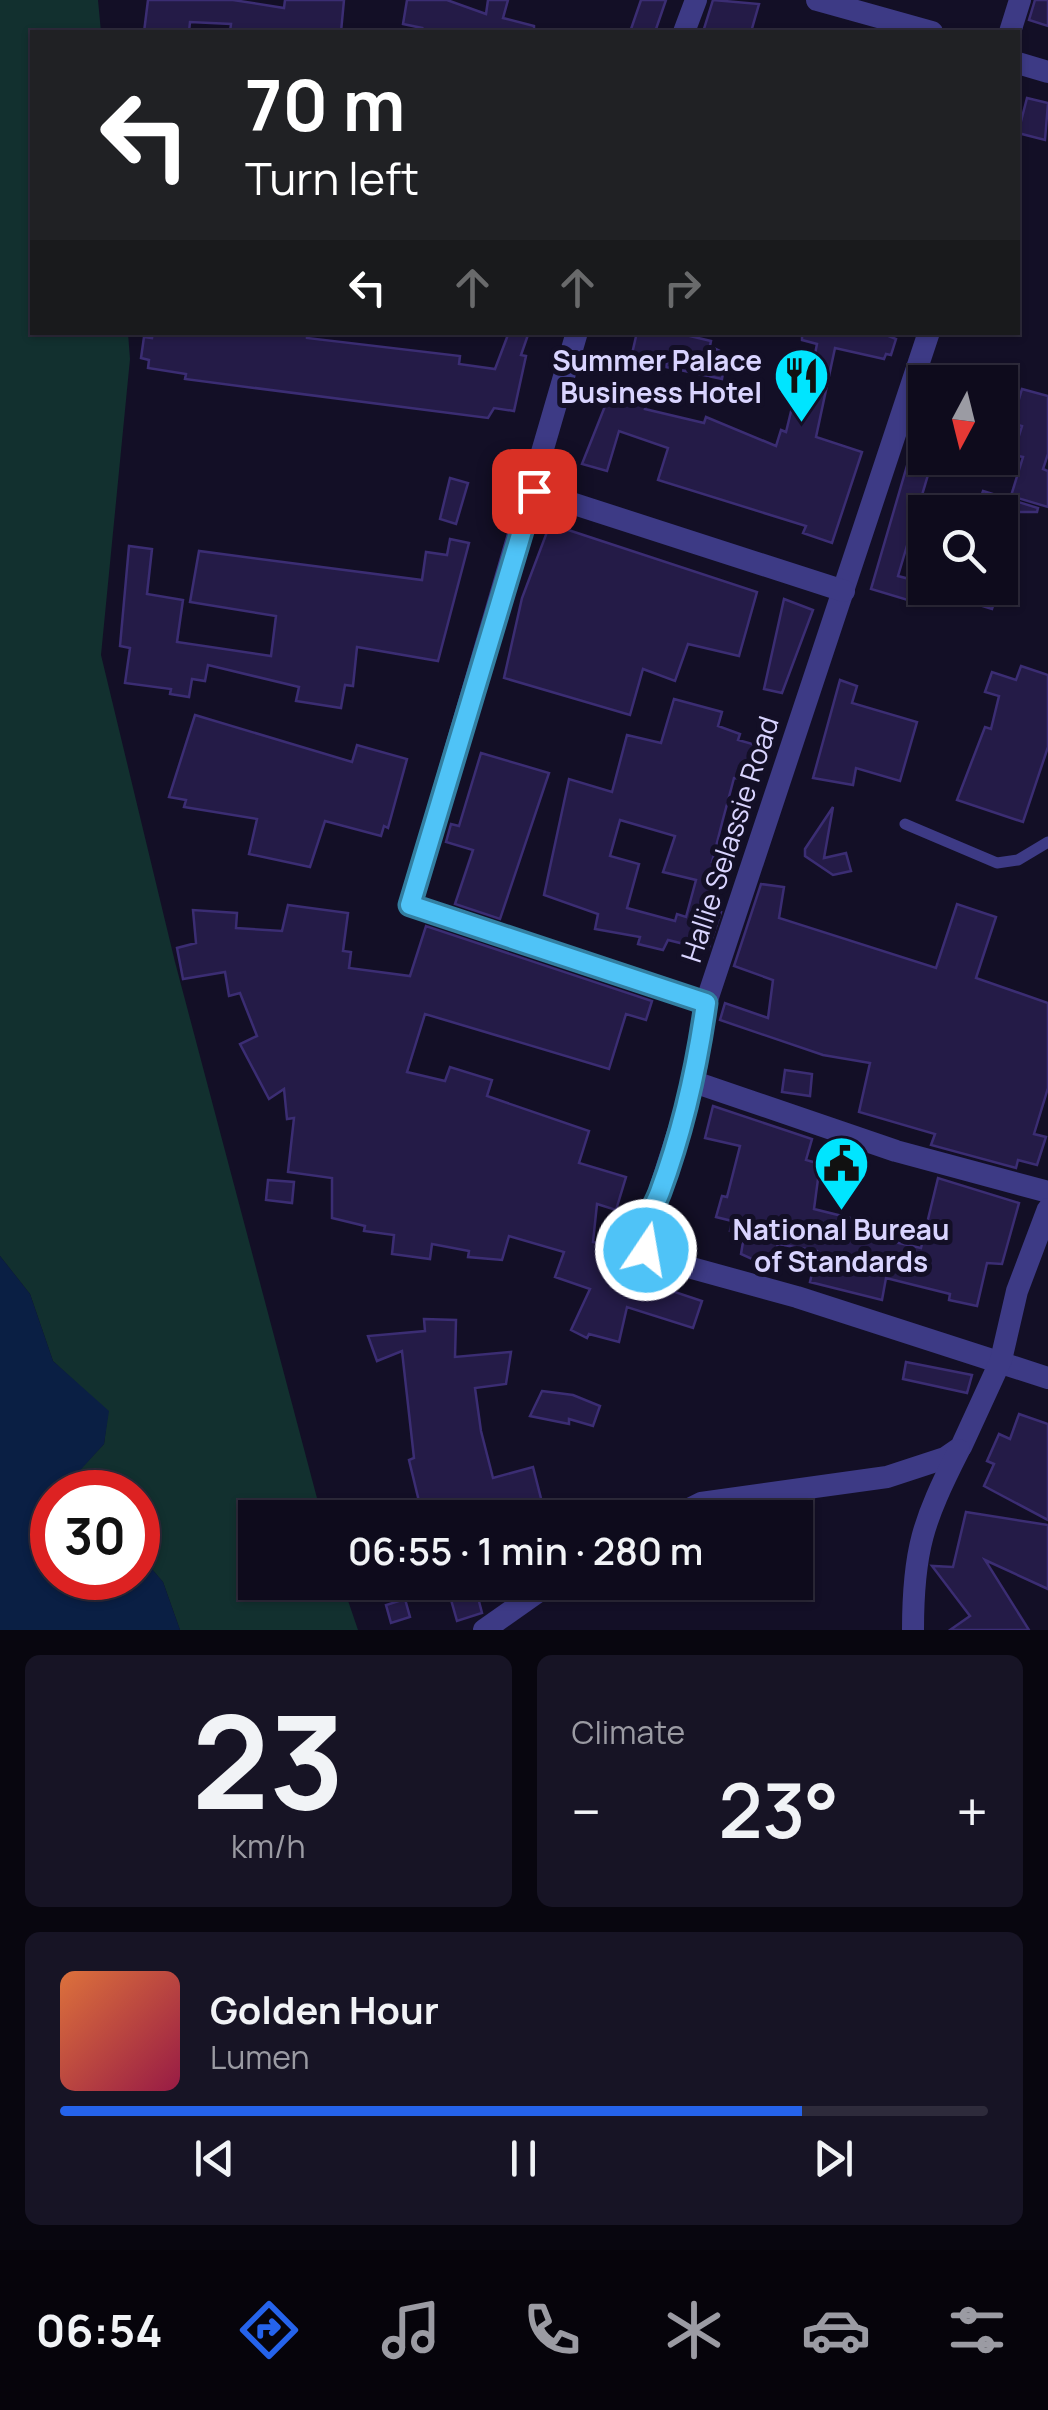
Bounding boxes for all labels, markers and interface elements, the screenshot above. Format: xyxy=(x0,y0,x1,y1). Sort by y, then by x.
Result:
text: 70 m xyxy=(245,56,405,152)
icon: left xyxy=(80,70,210,200)
text: Turn left xyxy=(245,147,419,209)
icon: left xyxy=(340,260,395,315)
icon: ahead xyxy=(445,260,500,315)
icon: ahead xyxy=(550,260,605,315)
icon: right xyxy=(655,260,710,315)
place label: Summer Palace Business Hotel xyxy=(552,341,762,411)
restaurant icon: Summer Palace Business Hotel xyxy=(771,346,831,425)
north arrow xyxy=(908,365,1018,475)
map controls xyxy=(908,365,1018,605)
pin xyxy=(492,449,577,534)
icon: arrive xyxy=(507,464,562,519)
button: search xyxy=(908,495,1018,605)
street label: Hallie Selassie Road xyxy=(671,711,787,967)
public building icon: National Bureau of Standards xyxy=(811,1133,871,1212)
position arrow xyxy=(594,1198,698,1302)
place label: National Bureau of Standards xyxy=(733,1210,949,1280)
speed limit sign: 30 xyxy=(30,1470,160,1600)
text: 06:55 · 1 min · 280 m xyxy=(348,1524,703,1576)
text: 23 xyxy=(192,1670,345,1848)
text: Climate xyxy=(572,1710,685,1754)
text: 23° xyxy=(718,1758,839,1861)
text: − xyxy=(572,1773,601,1849)
text: + xyxy=(956,1773,988,1849)
text: km/h xyxy=(231,1824,305,1868)
text: Golden Hour xyxy=(210,1983,439,2035)
text: Lumen xyxy=(210,2035,310,2079)
icon: previous xyxy=(187,2131,242,2186)
icon: pause xyxy=(496,2131,551,2186)
icon: next xyxy=(806,2131,861,2186)
icon: directions xyxy=(234,2295,304,2365)
icon: music xyxy=(376,2295,446,2365)
icon: phone xyxy=(517,2295,587,2365)
icon: climate xyxy=(659,2295,729,2365)
icon: car xyxy=(801,2295,871,2365)
icon: filters xyxy=(942,2295,1012,2365)
text: 06:54 xyxy=(36,2299,163,2361)

